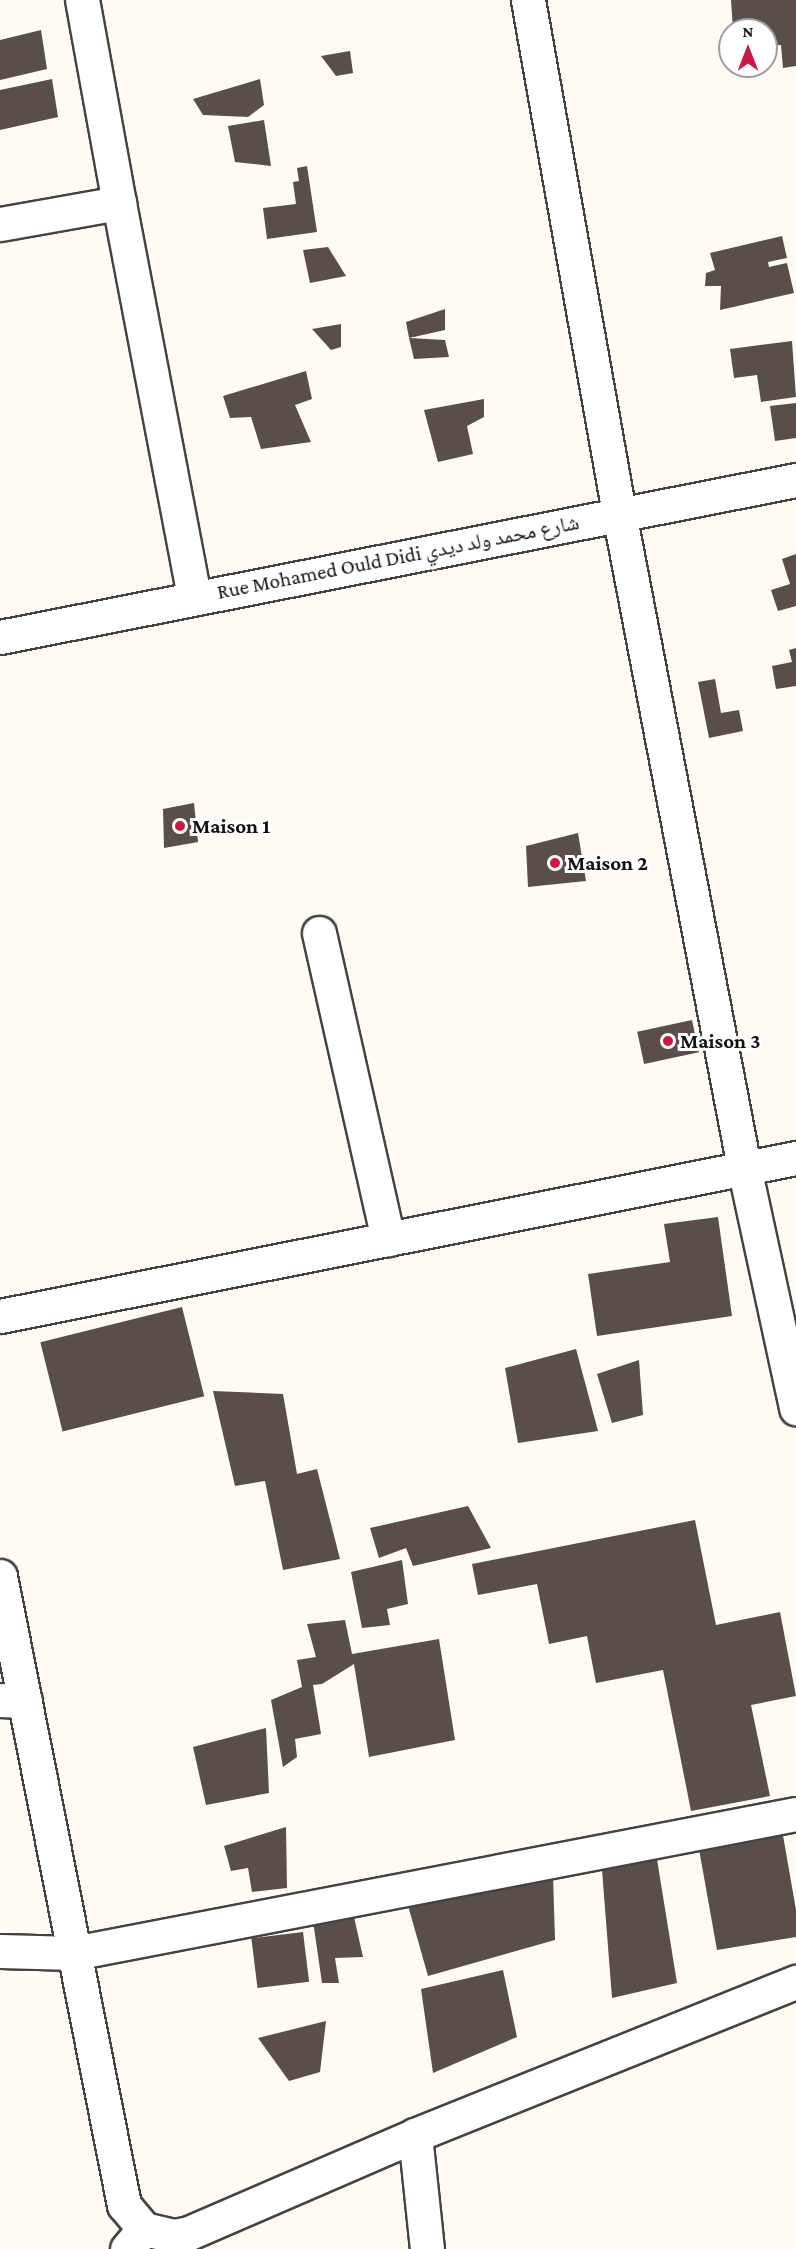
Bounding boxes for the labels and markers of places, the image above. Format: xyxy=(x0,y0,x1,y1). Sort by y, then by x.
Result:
place label: Maison 1 xyxy=(192,813,270,839)
marker: Maison 1 xyxy=(173,819,187,833)
place label: Maison 2 xyxy=(567,850,648,876)
marker: Maison 2 xyxy=(548,856,562,870)
place label: Maison 3 xyxy=(680,1028,760,1054)
marker: Maison 3 xyxy=(661,1034,675,1048)

